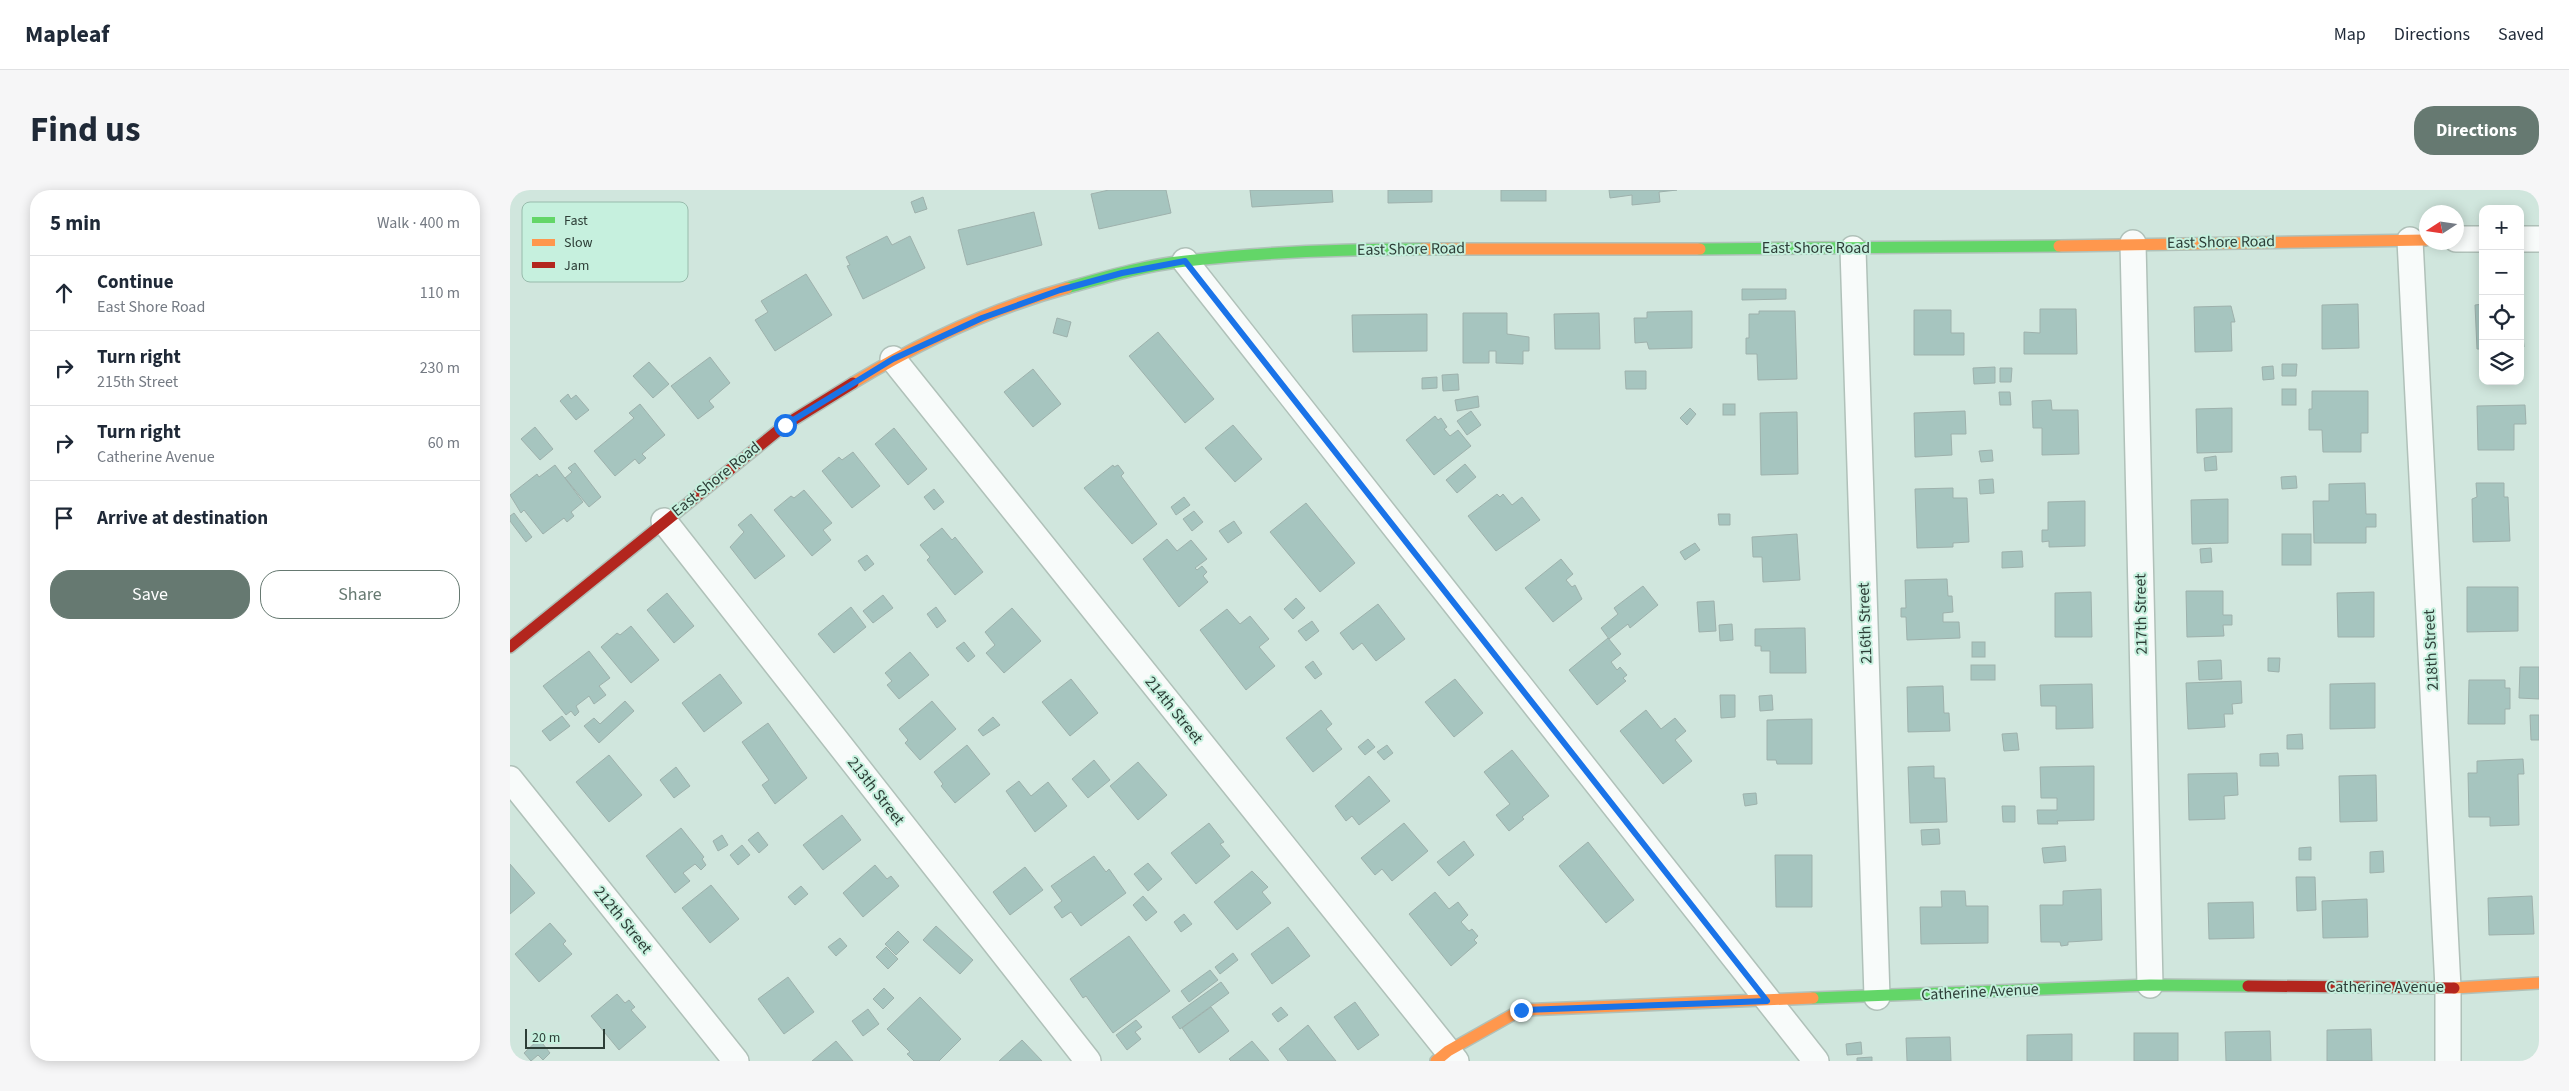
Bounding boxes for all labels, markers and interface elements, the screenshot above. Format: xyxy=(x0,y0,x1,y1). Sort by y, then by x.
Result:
text: Mapleaf xyxy=(25,17,110,52)
text: Map xyxy=(2334,22,2366,47)
text: Directions xyxy=(2394,22,2470,47)
text: Saved xyxy=(2498,22,2544,47)
text: Find us xyxy=(30,105,140,155)
button: Directions xyxy=(2414,106,2539,155)
legend xyxy=(522,202,688,282)
north arrow xyxy=(2419,205,2464,250)
map controls xyxy=(2479,205,2524,385)
button: + xyxy=(2479,205,2524,250)
text: 5 min xyxy=(50,208,101,238)
text: Fast xyxy=(564,211,588,231)
text: Walk · 400 m xyxy=(377,212,460,234)
street label: East Shore Road xyxy=(2167,230,2275,254)
text: Slow xyxy=(564,233,593,253)
street label: East Shore Road xyxy=(1357,237,1465,261)
street label: East Shore Road xyxy=(1762,237,1870,259)
button: − xyxy=(2479,250,2524,295)
text: Jam xyxy=(564,256,589,276)
text: Continue xyxy=(97,269,174,296)
icon: ahead xyxy=(50,279,78,307)
text: 110 m xyxy=(420,282,460,304)
button: locate xyxy=(2479,295,2524,340)
text: East Shore Road xyxy=(97,296,205,318)
button: layers xyxy=(2479,340,2524,385)
text: Turn right xyxy=(97,344,181,371)
icon: right xyxy=(50,354,78,382)
text: 230 m xyxy=(420,357,460,379)
text: 215th Street xyxy=(97,371,178,393)
route start xyxy=(774,414,797,437)
text: Turn right xyxy=(97,419,181,446)
icon: right xyxy=(50,429,78,457)
text: 60 m xyxy=(428,432,460,454)
street label: East Shore Road xyxy=(667,436,765,522)
text: Catherine Avenue xyxy=(97,446,215,468)
icon: arrive xyxy=(50,504,78,532)
text: Arrive at destination xyxy=(97,505,268,532)
button: Save xyxy=(50,570,250,619)
button: Share xyxy=(260,570,460,619)
street label: 217th Street xyxy=(2129,573,2153,655)
street label: 216th Street xyxy=(1853,581,1877,664)
street label: 218th Street xyxy=(2418,608,2444,691)
street label: 214th Street xyxy=(1140,671,1208,749)
street label: 213th Street xyxy=(842,752,910,830)
street label: 212th Street xyxy=(589,881,657,959)
street label: Catherine Avenue xyxy=(2326,976,2444,998)
street label: Catherine Avenue xyxy=(1921,978,2039,1006)
route end xyxy=(1510,999,1533,1022)
scale bar xyxy=(525,1026,605,1049)
text: 20 m xyxy=(532,1028,560,1048)

